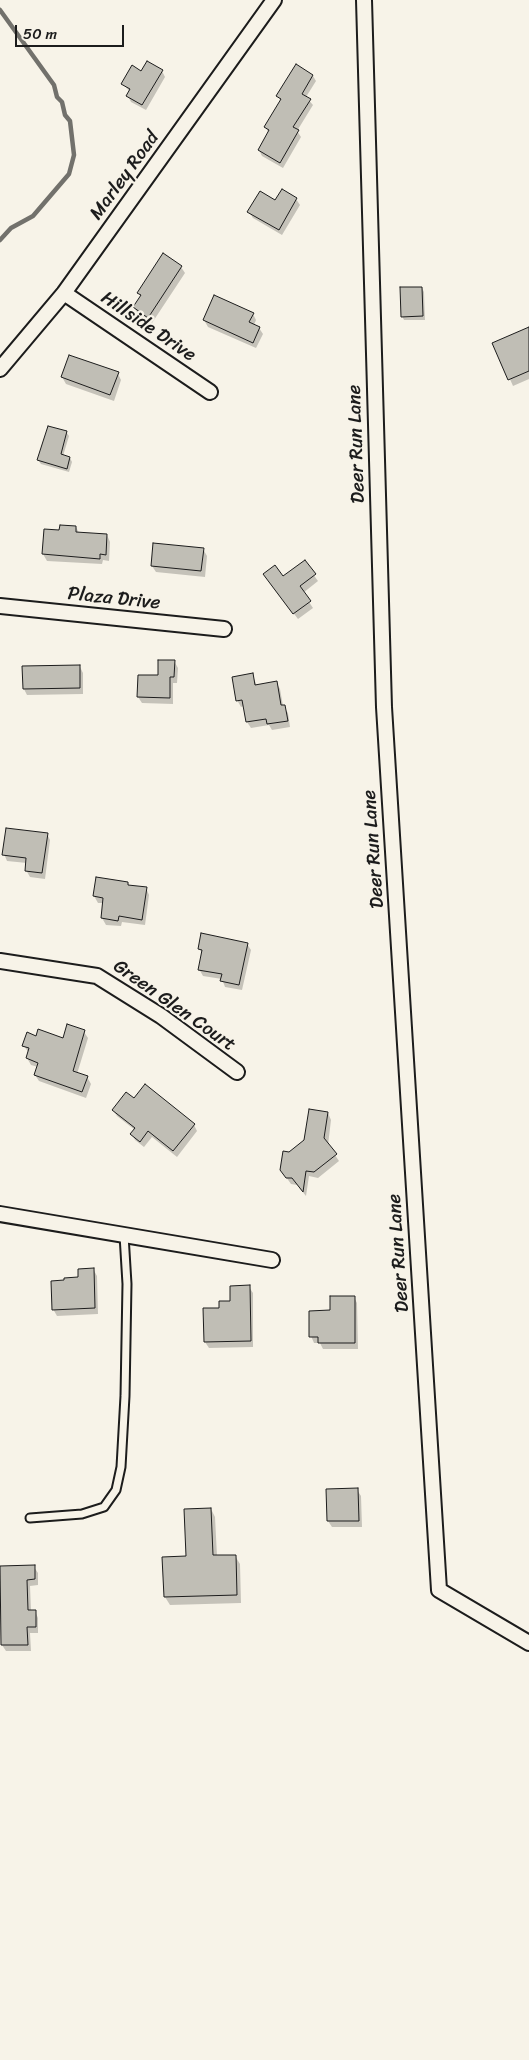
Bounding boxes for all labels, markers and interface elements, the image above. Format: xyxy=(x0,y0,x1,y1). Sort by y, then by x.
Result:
scale bar xyxy=(18,15,126,47)
text: 50 m xyxy=(23,21,57,47)
street label: Marley Road xyxy=(85,127,165,225)
street label: Hillside Drive xyxy=(96,287,200,367)
street label: Deer Run Lane xyxy=(344,384,370,504)
street label: Plaza Drive xyxy=(67,583,161,615)
street label: Deer Run Lane xyxy=(358,789,390,909)
street label: Green Glen Court xyxy=(108,955,240,1057)
street label: Deer Run Lane xyxy=(383,1193,415,1313)

